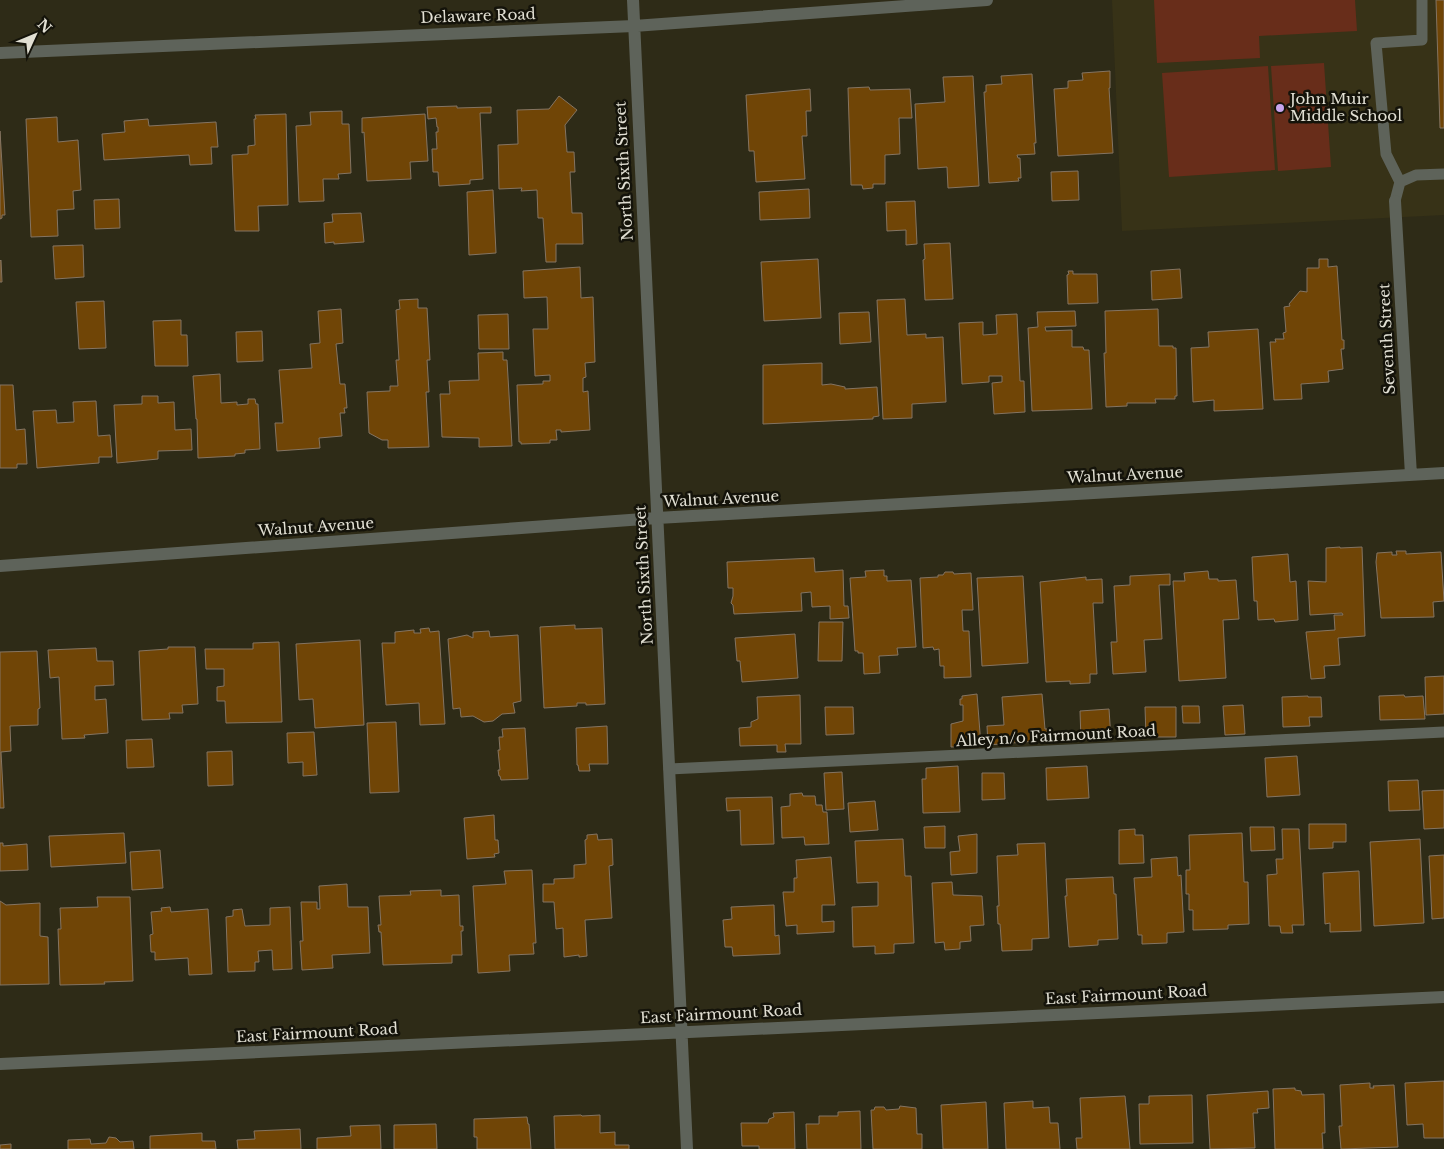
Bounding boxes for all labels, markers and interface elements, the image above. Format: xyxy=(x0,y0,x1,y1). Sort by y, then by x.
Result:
street label: Delaware Road xyxy=(420,4,536,27)
north arrow xyxy=(10,10,60,60)
text: N xyxy=(33,15,55,37)
place label: John Muir Middle School xyxy=(1288,89,1402,125)
street label: North Sixth Street xyxy=(610,100,637,241)
marker: John Muir Middle School xyxy=(1274,102,1286,114)
street label: Seventh Street xyxy=(1374,283,1399,395)
street label: Walnut Avenue xyxy=(1065,462,1184,487)
street label: Walnut Avenue xyxy=(661,486,780,511)
street label: North Sixth Street xyxy=(630,504,657,645)
street label: Walnut Avenue xyxy=(256,513,375,540)
street label: Alley n/o Fairmount Road xyxy=(954,721,1157,750)
street label: East Fairmount Road xyxy=(1044,981,1207,1008)
street label: East Fairmount Road xyxy=(639,1000,802,1027)
street label: East Fairmount Road xyxy=(235,1019,398,1046)

